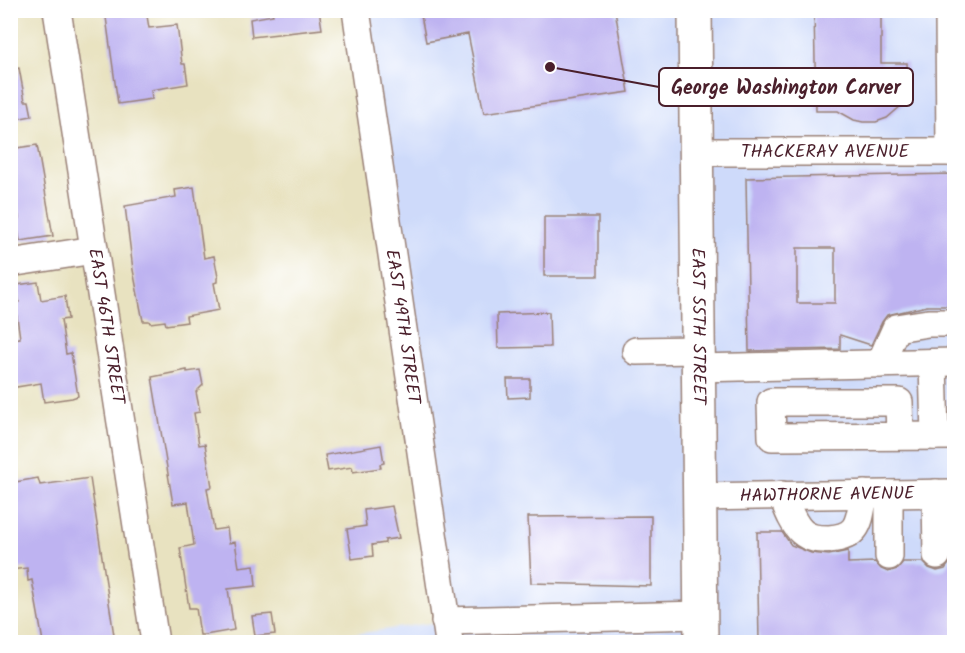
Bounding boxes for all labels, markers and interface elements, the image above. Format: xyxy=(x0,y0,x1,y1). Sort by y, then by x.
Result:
callout: George Washington Carver xyxy=(659,68,913,106)
text: George Washington Carver xyxy=(671,73,902,105)
street label: THACKERAY AVENUE xyxy=(741,138,910,167)
street label: EAST 46TH STREET xyxy=(80,246,133,407)
street label: EAST 49TH STREET xyxy=(377,247,428,407)
street label: EAST 55TH STREET xyxy=(683,248,713,406)
street label: HAWTHORNE AVENUE xyxy=(739,479,915,511)

